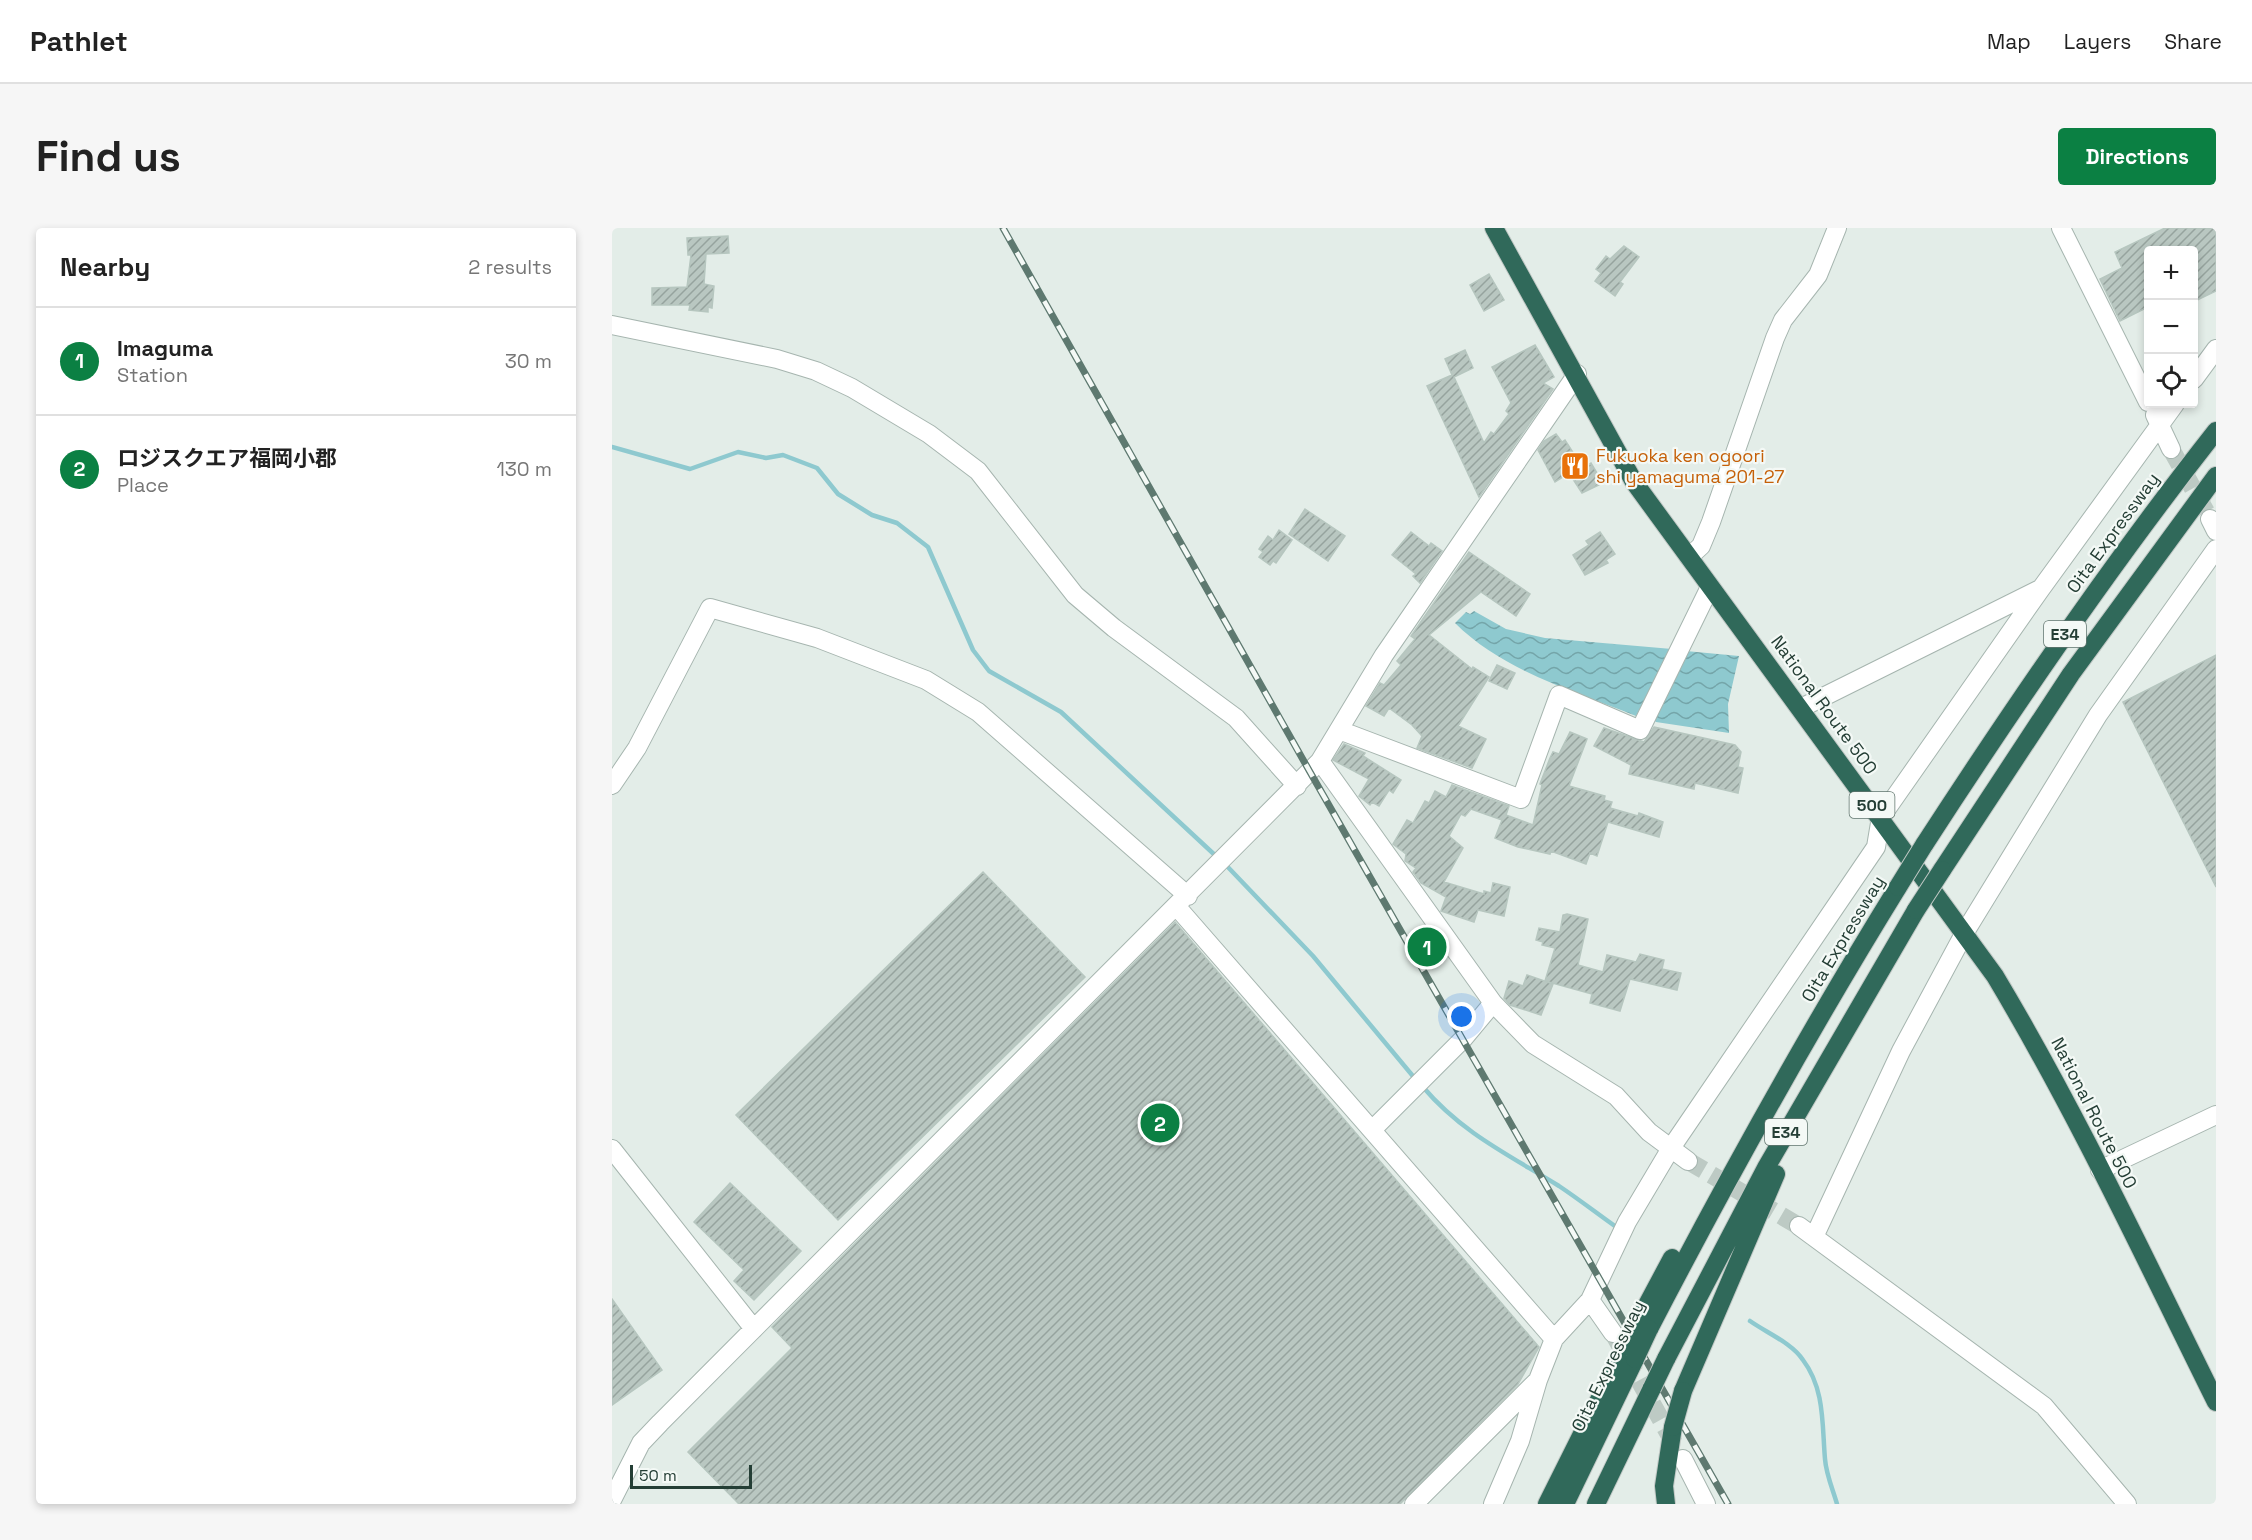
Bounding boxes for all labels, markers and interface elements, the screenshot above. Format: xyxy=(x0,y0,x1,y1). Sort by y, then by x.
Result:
text: Pathlet xyxy=(30,23,128,59)
text: Map xyxy=(1987,28,2031,55)
text: Layers xyxy=(2064,28,2131,55)
text: Share xyxy=(2164,28,2222,55)
button: Directions xyxy=(2058,128,2216,185)
text: Find us xyxy=(36,130,181,183)
map controls xyxy=(2144,246,2198,408)
button: + xyxy=(2144,246,2198,300)
text: Nearby xyxy=(60,250,150,284)
text: 2 results xyxy=(468,254,552,280)
button: − xyxy=(2144,300,2198,354)
text: Imaguma xyxy=(117,334,213,362)
text: 1 xyxy=(75,348,84,374)
text: 30 m xyxy=(505,348,552,374)
button: locate xyxy=(2144,354,2198,408)
text: Station xyxy=(117,362,188,388)
text: ロジスクエア福岡小郡 xyxy=(117,444,337,472)
place label: Fukuoka ken ogoori shi yamaguma 201-27 xyxy=(1596,444,1785,488)
restaurant icon: Fukuoka ken ogoori shi yamaguma 201-27 xyxy=(1559,450,1591,482)
text: 2 xyxy=(74,456,85,482)
text: 130 m xyxy=(496,456,552,482)
street label: Oita Expressway xyxy=(2061,468,2164,597)
text: Place xyxy=(117,472,169,498)
road number: E34 xyxy=(2044,621,2086,647)
street label: National Route 500 xyxy=(1766,631,1883,779)
road number: 500 xyxy=(1850,792,1894,818)
street label: Oita Expressway xyxy=(1796,871,1889,1006)
pin: 1 xyxy=(1408,924,1446,970)
your location xyxy=(1447,1002,1476,1031)
street label: National Route 500 xyxy=(2046,1033,2143,1192)
pin: 2 xyxy=(1140,1100,1180,1146)
road number: E34 xyxy=(1765,1119,1807,1145)
street label: Oita Expressway xyxy=(1566,1296,1649,1435)
scale bar xyxy=(630,1462,752,1490)
text: 50 m xyxy=(639,1465,677,1486)

